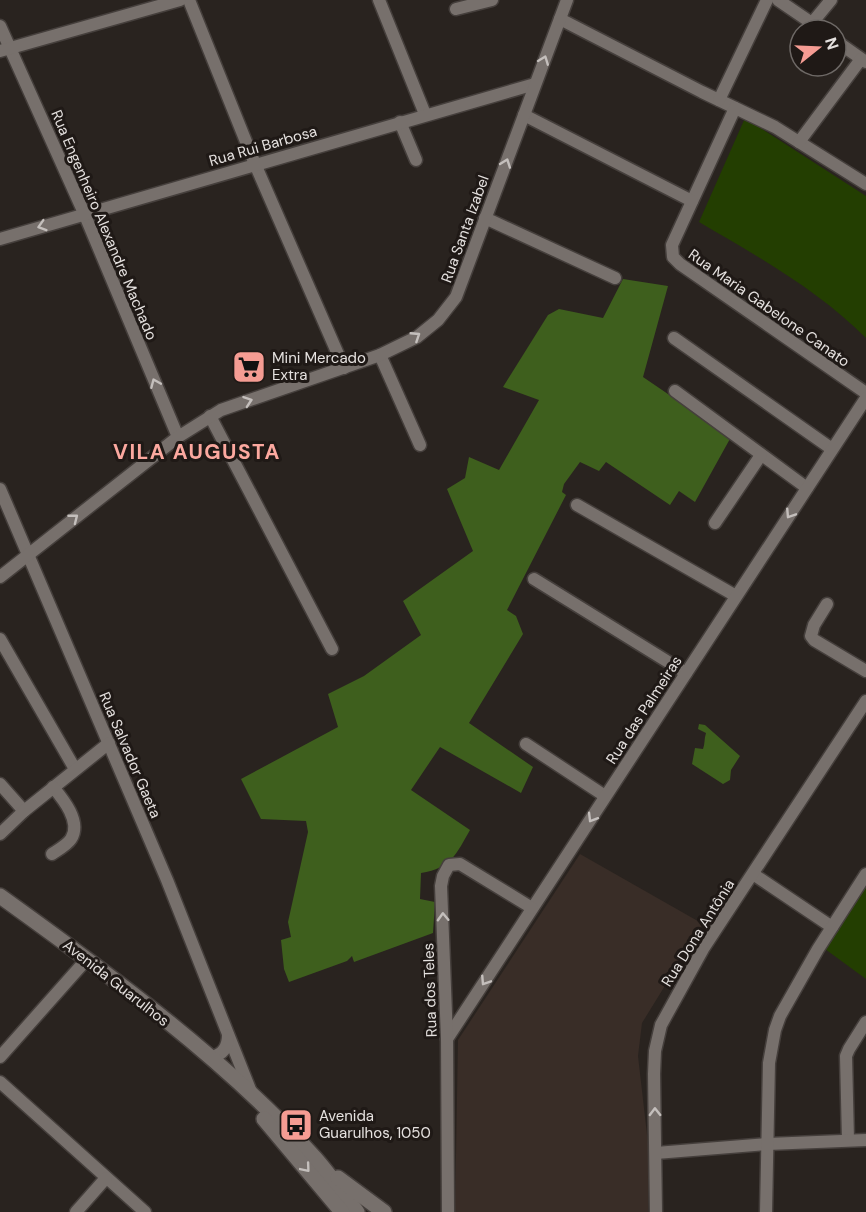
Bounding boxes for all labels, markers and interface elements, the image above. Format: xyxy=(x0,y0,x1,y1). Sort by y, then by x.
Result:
north arrow xyxy=(788,18,848,78)
text: N xyxy=(820,35,844,52)
one-way arrow xyxy=(537,56,549,67)
street label: Rua Engenheiro Alexandre Machado xyxy=(46,107,162,343)
street label: Rua Rui Barbosa xyxy=(207,121,319,171)
one-way arrow xyxy=(498,158,511,169)
street label: Rua Santa Izabel xyxy=(436,173,494,285)
one-way arrow xyxy=(37,219,48,231)
street label: Rua Maria Gabelone Canato xyxy=(684,245,854,371)
one-way arrow xyxy=(410,333,421,344)
place label: Mini Mercado Extra xyxy=(272,348,366,385)
supermarket icon: Mini Mercado Extra xyxy=(231,349,267,385)
one-way arrow xyxy=(151,379,163,390)
one-way arrow xyxy=(242,395,253,408)
district label: VILA AUGUSTA xyxy=(113,438,281,466)
one-way arrow xyxy=(786,507,797,518)
one-way arrow xyxy=(68,514,79,525)
street label: Rua das Palmeiras xyxy=(601,652,687,768)
street label: Rua Salvador Gaeta xyxy=(94,689,166,821)
one-way arrow xyxy=(587,812,599,822)
street label: Rua Dona Antônia xyxy=(657,875,739,991)
one-way arrow xyxy=(436,913,449,922)
street label: Avenida Guarulhos xyxy=(59,935,173,1031)
street label: Rua dos Teles xyxy=(418,942,442,1038)
one-way arrow xyxy=(481,974,492,985)
place label: Avenida Guarulhos, 1050 xyxy=(319,1106,431,1143)
bus stop icon: Avenida Guarulhos, 1050 xyxy=(278,1107,314,1143)
one-way arrow xyxy=(649,1107,661,1116)
one-way arrow xyxy=(298,1162,309,1173)

